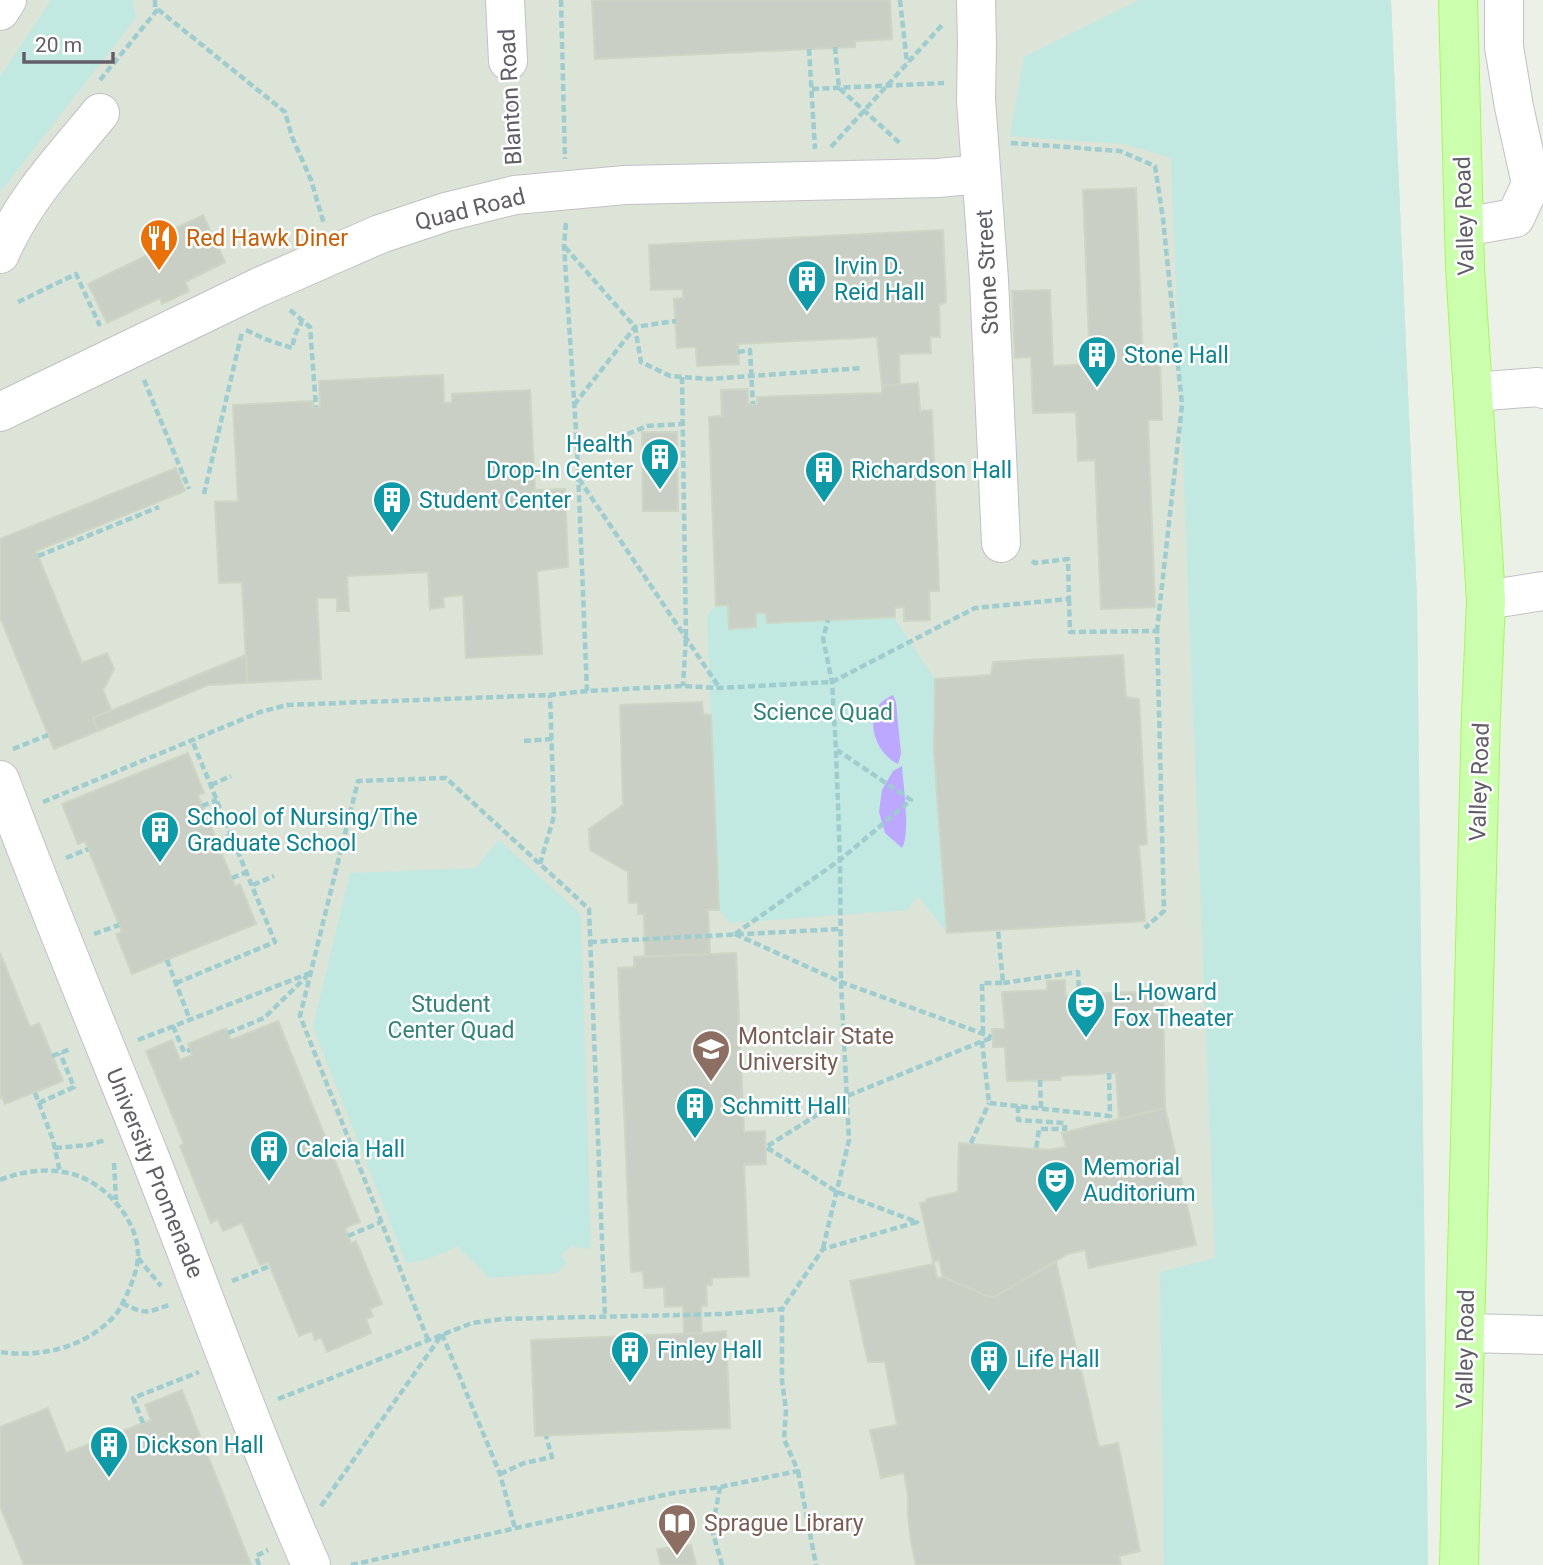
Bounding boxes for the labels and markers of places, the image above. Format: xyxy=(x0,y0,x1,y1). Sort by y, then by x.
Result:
restaurant icon: Red Hawk Diner xyxy=(138,217,180,272)
place label: Red Hawk Diner xyxy=(186,225,348,252)
place label: Irvin D. Reid Hall xyxy=(834,253,925,306)
building icon: Irvin D. Reid Hall xyxy=(786,258,828,313)
building icon: Stone Hall xyxy=(1076,334,1118,389)
place label: Stone Hall xyxy=(1124,342,1229,369)
place label: Health Drop-In Center xyxy=(486,431,633,484)
building icon: Health Drop-In Center xyxy=(639,436,681,491)
building icon: Richardson Hall xyxy=(803,449,845,504)
place label: Richardson Hall xyxy=(851,457,1012,484)
building icon: Student Center xyxy=(371,479,413,534)
place label: Student Center xyxy=(419,487,572,514)
place label: School of Nursing/The Graduate School xyxy=(187,804,418,857)
building icon: School of Nursing/The Graduate School xyxy=(139,809,181,864)
place label: L. Howard Fox Theater xyxy=(1113,979,1234,1032)
theatre icon: L. Howard Fox Theater xyxy=(1065,984,1107,1039)
place label: Montclair State University xyxy=(738,1023,894,1076)
school or university icon: Montclair State University xyxy=(690,1028,732,1083)
building icon: Schmitt Hall xyxy=(674,1085,716,1140)
place label: Schmitt Hall xyxy=(722,1093,847,1120)
building icon: Calcia Hall xyxy=(248,1128,290,1183)
place label: Calcia Hall xyxy=(296,1136,405,1163)
place label: Memorial Auditorium xyxy=(1083,1154,1196,1207)
theatre icon: Memorial Auditorium xyxy=(1035,1159,1077,1214)
building icon: Finley Hall xyxy=(609,1329,651,1384)
place label: Finley Hall xyxy=(657,1337,762,1364)
building icon: Life Hall xyxy=(968,1338,1010,1393)
place label: Life Hall xyxy=(1016,1346,1100,1373)
building icon: Dickson Hall xyxy=(88,1424,130,1479)
place label: Dickson Hall xyxy=(136,1432,264,1459)
library icon: Sprague Library xyxy=(656,1502,698,1557)
place label: Sprague Library xyxy=(704,1510,864,1537)

